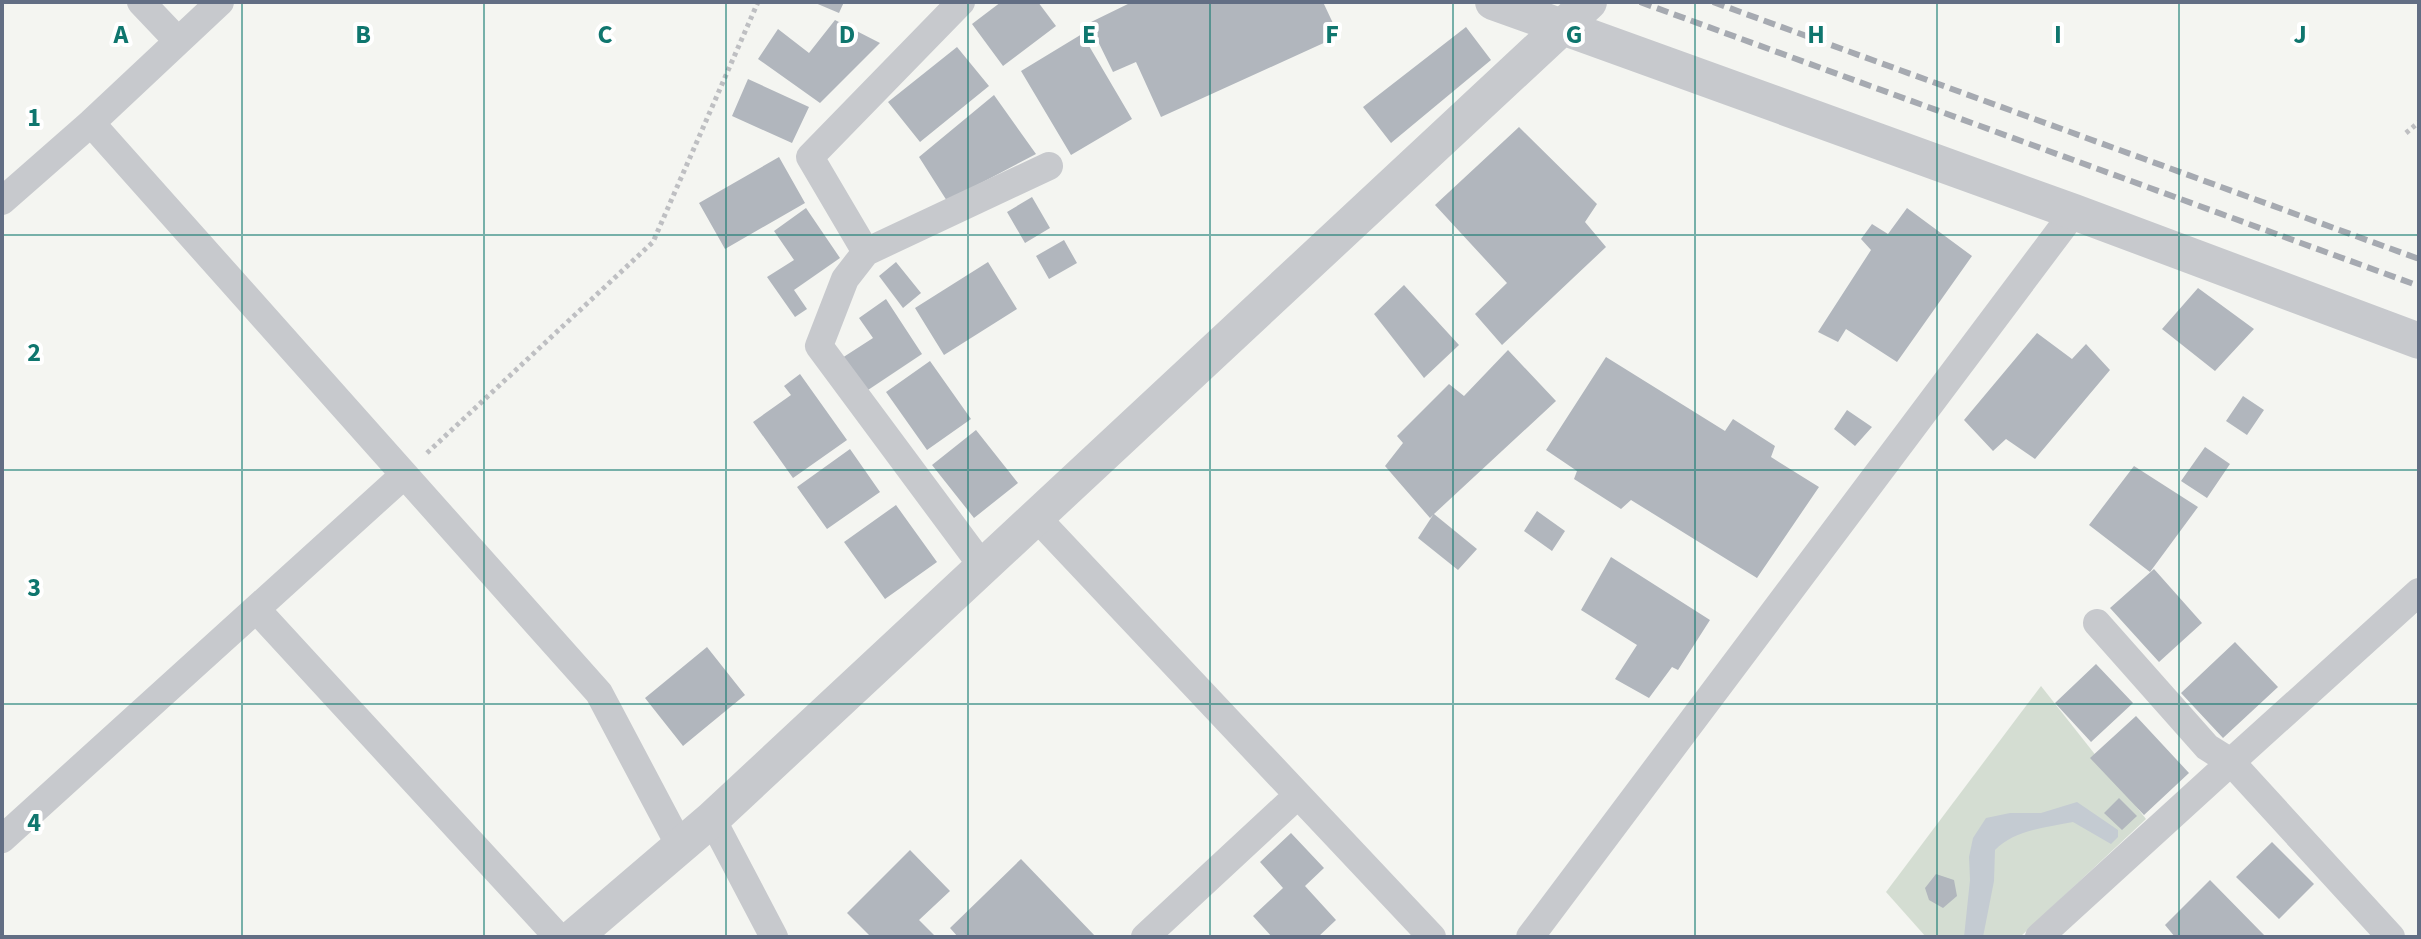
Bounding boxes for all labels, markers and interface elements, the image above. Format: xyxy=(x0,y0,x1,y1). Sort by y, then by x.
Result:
text: A xyxy=(113,16,130,53)
text: B xyxy=(355,16,371,53)
text: C xyxy=(597,16,613,53)
text: D xyxy=(839,16,855,53)
text: E xyxy=(1082,16,1096,53)
text: F xyxy=(1325,16,1339,53)
text: G xyxy=(1566,16,1582,53)
text: H xyxy=(1807,16,1825,53)
text: I xyxy=(2054,16,2062,53)
text: J xyxy=(2293,16,2307,53)
text: 1 xyxy=(27,99,41,136)
text: 2 xyxy=(27,334,41,371)
text: 3 xyxy=(27,569,41,606)
text: 4 xyxy=(27,804,41,841)

